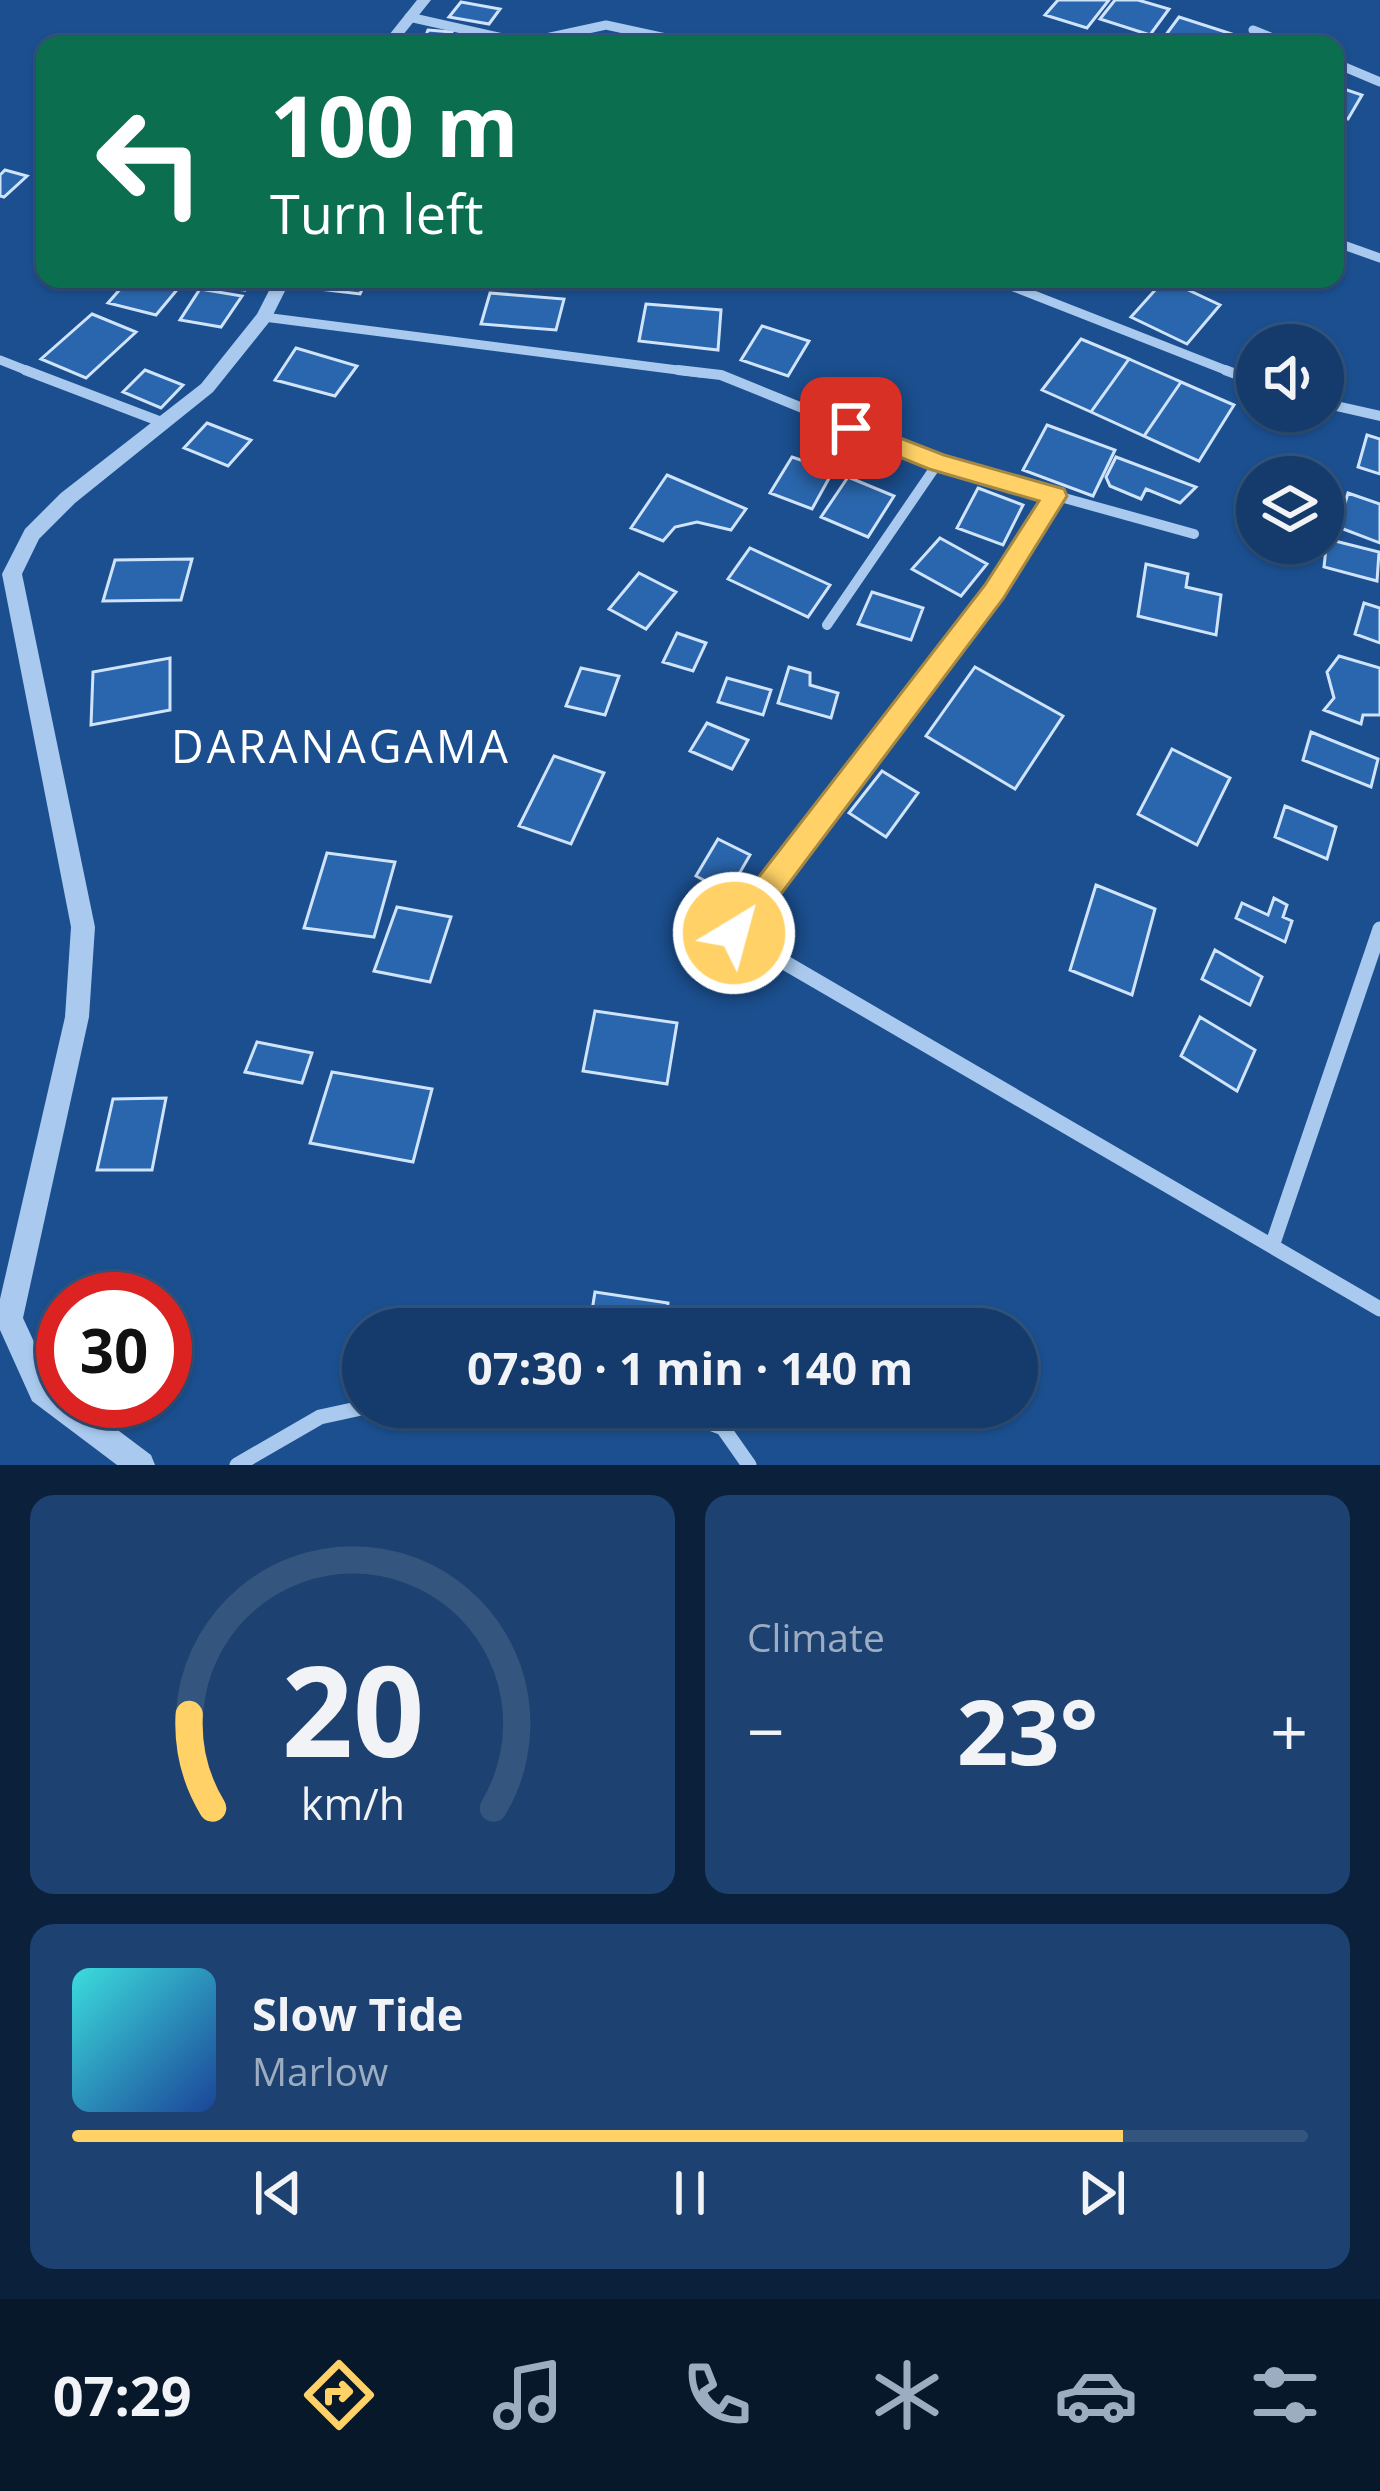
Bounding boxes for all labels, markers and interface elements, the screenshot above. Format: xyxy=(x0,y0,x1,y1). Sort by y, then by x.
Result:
text: 100 m xyxy=(270,67,518,182)
icon: left xyxy=(72,84,228,240)
text: Turn left xyxy=(270,176,483,250)
map controls xyxy=(1236,324,1344,564)
button: sound xyxy=(1236,324,1344,432)
pin xyxy=(800,377,902,479)
icon: arrive xyxy=(818,395,884,461)
button: layers xyxy=(1236,456,1344,564)
district label: DARANAGAMA xyxy=(171,715,511,776)
position arrow xyxy=(671,870,797,996)
speed limit sign: 30 xyxy=(36,1272,192,1428)
text: 07:30 · 1 min · 140 m xyxy=(467,1337,913,1398)
text: Climate xyxy=(747,1610,885,1663)
text: 20 xyxy=(281,1624,424,1794)
text: 23° xyxy=(957,1669,1098,1791)
text: − xyxy=(747,1685,785,1775)
text: + xyxy=(1270,1685,1308,1775)
text: km/h xyxy=(300,1773,405,1832)
text: Slow Tide xyxy=(252,1983,463,2044)
text: Marlow xyxy=(252,2044,388,2097)
icon: previous xyxy=(245,2160,311,2226)
icon: pause xyxy=(657,2160,723,2226)
icon: next xyxy=(1069,2160,1135,2226)
icon: directions xyxy=(297,2353,381,2437)
icon: music xyxy=(486,2353,570,2437)
icon: phone xyxy=(675,2353,759,2437)
icon: climate xyxy=(865,2353,949,2437)
icon: car xyxy=(1054,2353,1138,2437)
icon: filters xyxy=(1243,2353,1327,2437)
text: 07:29 xyxy=(53,2358,192,2432)

